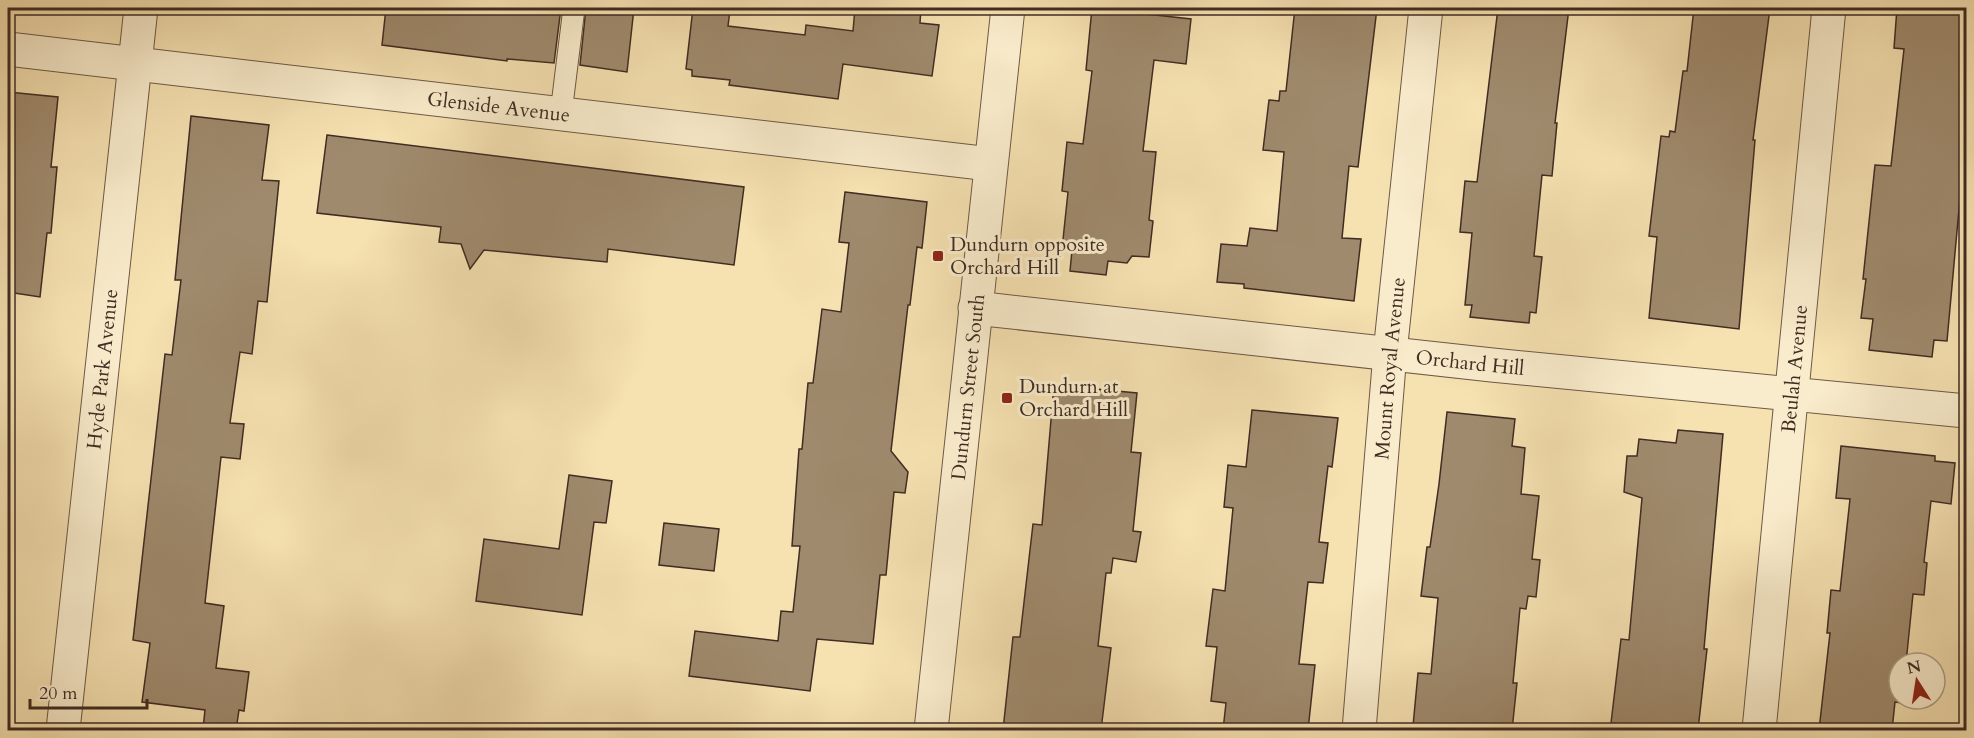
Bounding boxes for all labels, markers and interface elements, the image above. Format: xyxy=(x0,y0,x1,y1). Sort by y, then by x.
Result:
street label: Glenside Avenue xyxy=(426,85,572,129)
place label: Dundurn opposite Orchard Hill xyxy=(950,231,1105,281)
marker: Dundurn opposite Orchard Hill xyxy=(931,249,945,263)
street label: Mount Royal Avenue xyxy=(1368,276,1412,461)
street label: Hyde Park Avenue xyxy=(80,288,125,451)
street label: Dundurn Street South xyxy=(945,293,991,481)
street label: Beulah Avenue xyxy=(1775,303,1814,434)
street label: Orchard Hill xyxy=(1414,344,1526,382)
place label: Dundurn at Orchard Hill xyxy=(1019,373,1128,423)
marker: Dundurn at Orchard Hill xyxy=(1000,391,1014,405)
north arrow xyxy=(1887,651,1947,711)
text: N xyxy=(1905,655,1923,680)
scale bar xyxy=(30,672,147,710)
text: 20 m xyxy=(39,681,78,706)

